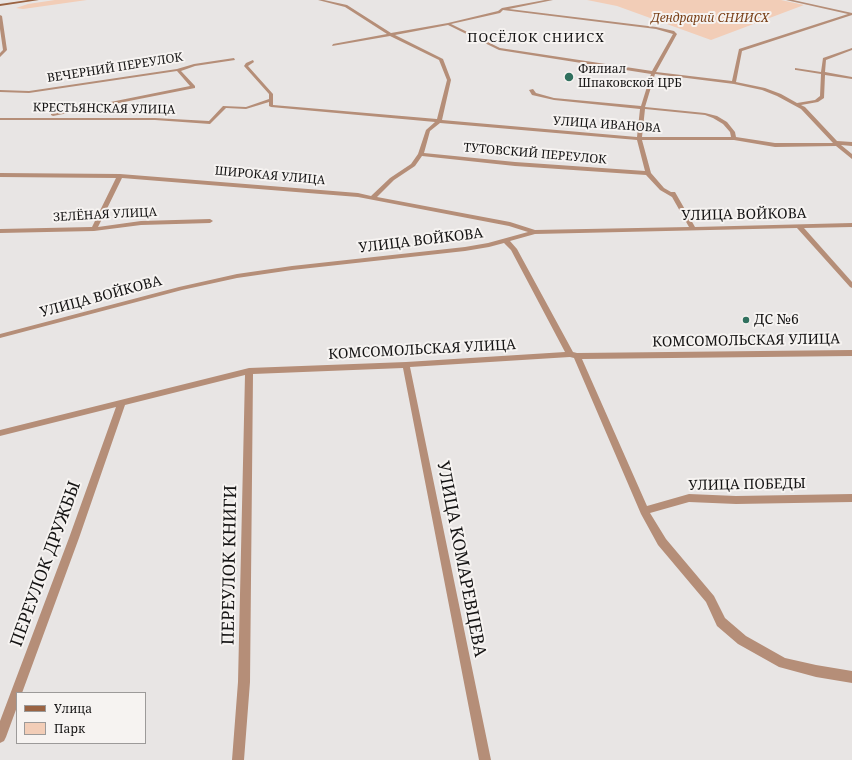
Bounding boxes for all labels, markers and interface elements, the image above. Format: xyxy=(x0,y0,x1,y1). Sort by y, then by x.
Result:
park label: Дендрарий СНИИСХ xyxy=(651,12,769,26)
district label: ПОСЁЛОК СНИИСХ xyxy=(467,30,605,46)
street label: ВЕЧЕРНИЙ ПЕРЕУЛОК xyxy=(46,50,184,86)
place label: Филиал Шпаковской ЦРБ xyxy=(578,63,682,91)
marker: Филиал Шпаковской ЦРБ xyxy=(563,71,575,83)
street label: КРЕСТЬЯНСКАЯ УЛИЦА xyxy=(33,101,175,117)
street label: УЛИЦА ИВАНОВА xyxy=(553,114,661,136)
street label: ТУТОВСКИЙ ПЕРЕУЛОК xyxy=(463,141,607,167)
street label: ШИРОКАЯ УЛИЦА xyxy=(214,164,326,188)
street label: ЗЕЛЁНАЯ УЛИЦА xyxy=(53,205,157,225)
street label: УЛИЦА ВОЙКОВА xyxy=(681,206,807,224)
street label: УЛИЦА ВОЙКОВА xyxy=(358,225,484,257)
street label: УЛИЦА ВОЙКОВА xyxy=(38,273,164,321)
place label: ДС №6 xyxy=(754,312,799,328)
marker: ДС №6 xyxy=(741,315,751,325)
street label: КОМСОМОЛЬСКАЯ УЛИЦА xyxy=(652,331,840,351)
street label: КОМСОМОЛЬСКАЯ УЛИЦА xyxy=(328,337,516,363)
street label: УЛИЦА КОМАРЕВЦЕВА xyxy=(432,459,490,659)
street label: УЛИЦА ПОБЕДЫ xyxy=(688,476,806,494)
street label: ПЕРЕУЛОК ДРУЖБЫ xyxy=(7,479,85,649)
street label: ПЕРЕУЛОК КНИГИ xyxy=(218,485,242,645)
legend xyxy=(16,692,146,744)
text: Улица xyxy=(54,700,92,717)
text: Парк xyxy=(54,720,85,737)

